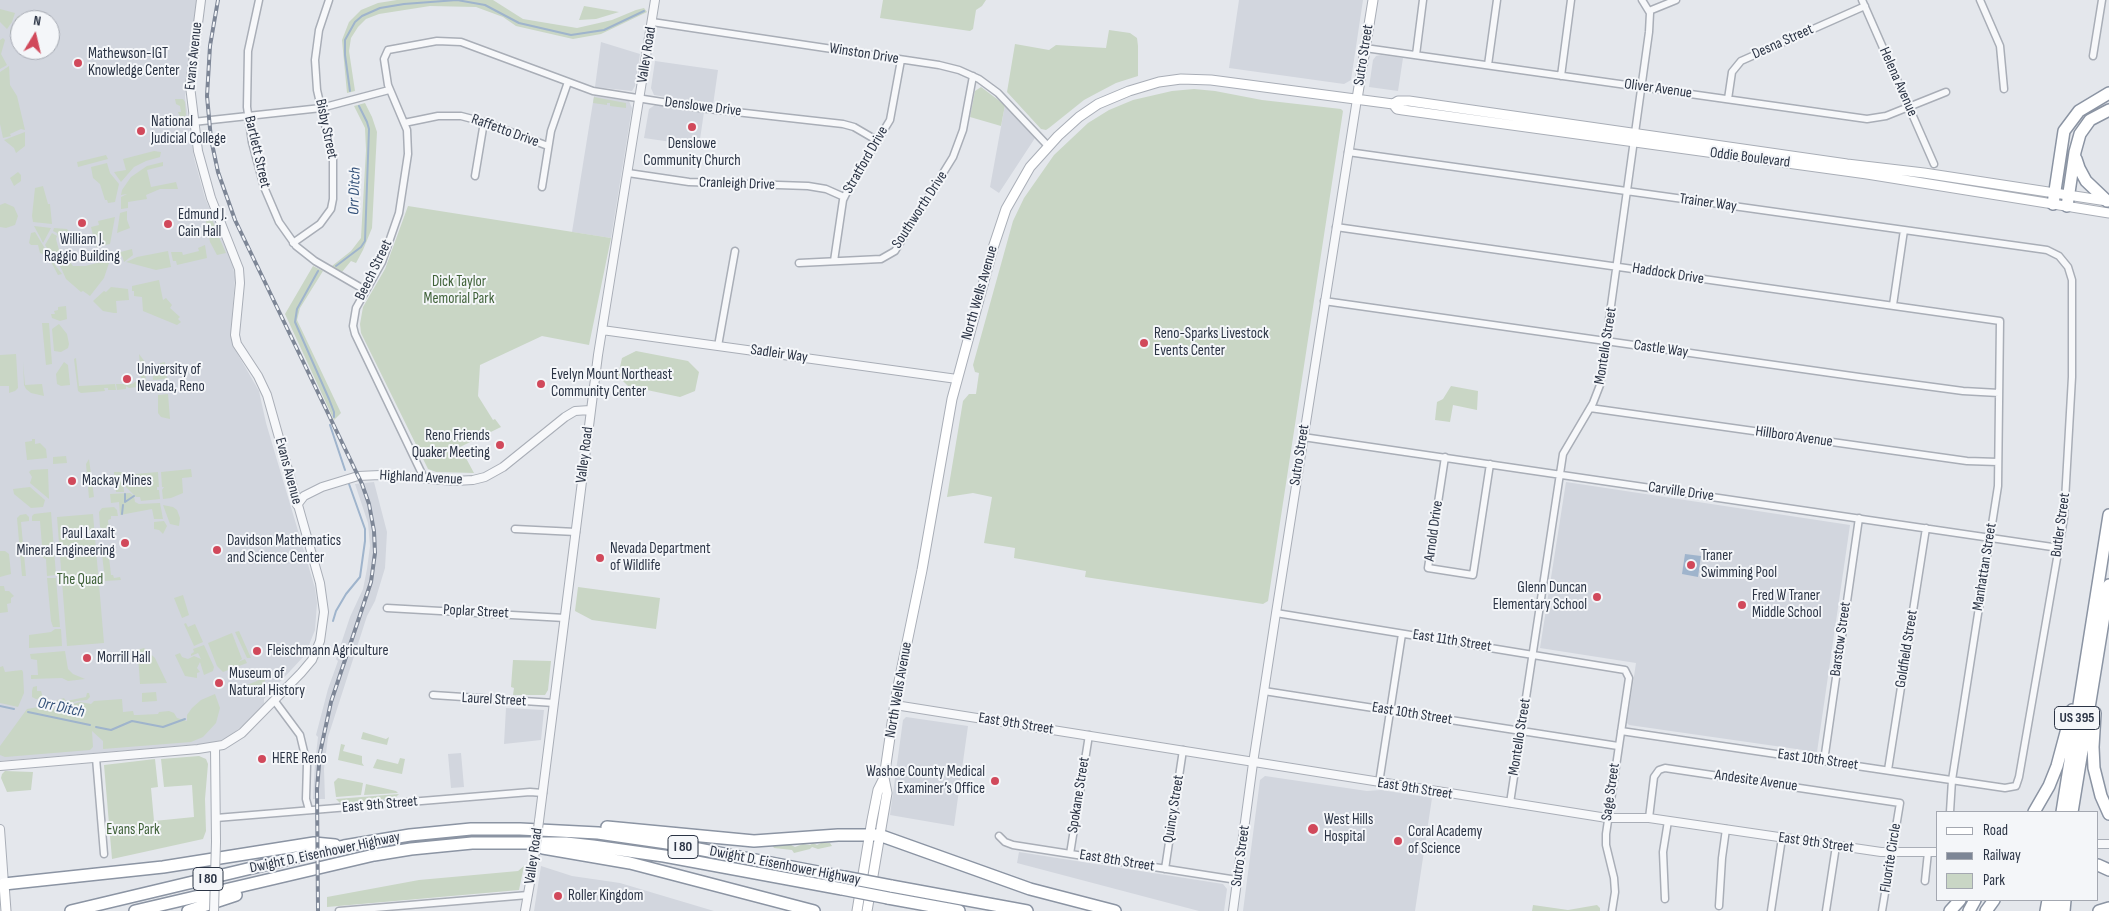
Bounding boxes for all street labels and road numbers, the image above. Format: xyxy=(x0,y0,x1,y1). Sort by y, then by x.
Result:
street label: Evans Avenue xyxy=(181,21,207,91)
street label: Desna Street xyxy=(1750,21,1816,63)
street label: Sutro Street xyxy=(1350,23,1378,87)
street label: Valley Road xyxy=(634,26,660,84)
street label: Winston Drive xyxy=(828,40,900,68)
street label: Helena Avenue xyxy=(1875,45,1921,119)
street label: Oliver Avenue xyxy=(1623,75,1693,103)
street label: Denslowe Drive xyxy=(664,93,742,121)
street label: Bisby Street xyxy=(311,97,341,161)
street label: Raffetto Drive xyxy=(469,110,541,152)
street label: Bartlett Street xyxy=(240,114,274,190)
street label: Stratford Drive xyxy=(840,123,892,197)
street label: Oddie Boulevard xyxy=(1709,144,1791,172)
street label: Southworth Drive xyxy=(888,168,952,252)
street label: Cranleigh Drive xyxy=(699,174,775,194)
street label: Trainer Way xyxy=(1678,190,1738,216)
street label: Beech Street xyxy=(352,237,396,303)
street label: North Wells Avenue xyxy=(958,244,1002,342)
street label: Haddock Drive xyxy=(1631,259,1705,289)
street label: Montello Street xyxy=(1591,306,1621,386)
street label: Castle Way xyxy=(1633,336,1689,362)
street label: Sadleir Way xyxy=(749,341,809,367)
street label: Sutro Street xyxy=(1286,423,1314,487)
street label: Hillboro Avenue xyxy=(1754,423,1834,451)
street label: Valley Road xyxy=(573,426,597,484)
street label: Evans Avenue xyxy=(270,436,306,506)
street label: Highland Avenue xyxy=(379,467,463,489)
street label: Carville Drive xyxy=(1647,478,1715,506)
street label: Butler Street xyxy=(2048,492,2074,558)
street label: Arnold Drive xyxy=(1421,499,1447,563)
street label: Manhattan Street xyxy=(1969,522,2001,612)
street label: Poplar Street xyxy=(443,601,509,623)
street label: Barstow Street xyxy=(1827,601,1855,677)
street label: Goldfield Street xyxy=(1892,609,1922,689)
street label: East 11th Street xyxy=(1411,626,1493,656)
street label: North Wells Avenue xyxy=(882,641,916,739)
street label: Laurel Street xyxy=(461,689,527,711)
street label: Montello Street xyxy=(1505,697,1535,777)
street label: East 10th Street xyxy=(1371,699,1453,729)
road number: US 395 xyxy=(2054,706,2100,730)
street label: East 9th Street xyxy=(977,709,1055,739)
street label: East 10th Street xyxy=(1777,745,1859,775)
street label: Spokane Street xyxy=(1064,756,1094,834)
street label: Sage Street xyxy=(1598,762,1624,822)
street label: Andesite Avenue xyxy=(1714,766,1798,796)
street label: Quincy Street xyxy=(1160,774,1188,844)
street label: East 9th Street xyxy=(1376,774,1454,804)
street label: East 9th Street xyxy=(341,793,419,817)
street label: Fluorite Circle xyxy=(1877,822,1905,894)
street label: Sutro Street xyxy=(1228,824,1254,888)
street label: Valley Road xyxy=(521,827,547,885)
street label: Dwight D. Eisenhower Highway xyxy=(248,828,402,878)
street label: East 9th Street xyxy=(1777,829,1855,857)
road number: I 80 xyxy=(668,836,698,859)
street label: Dwight D. Eisenhower Highway xyxy=(708,843,862,889)
street label: East 8th Street xyxy=(1078,846,1156,876)
road number: I 80 xyxy=(193,868,223,891)

